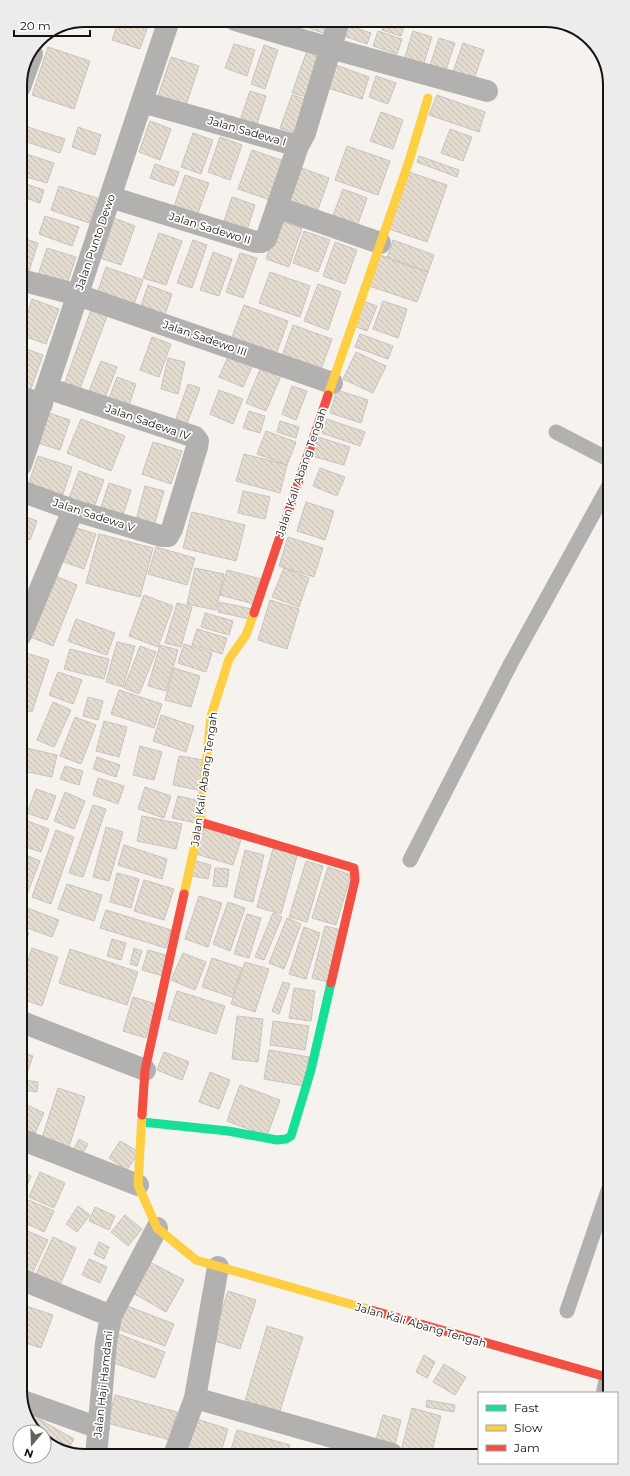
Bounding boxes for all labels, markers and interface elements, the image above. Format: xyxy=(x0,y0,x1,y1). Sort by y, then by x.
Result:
scale bar xyxy=(14,12,90,38)
text: 20 m xyxy=(20,18,51,33)
street label: Jalan Sadewa I xyxy=(205,113,288,149)
street label: Jalan Punto Dewo xyxy=(72,192,118,293)
street label: Jalan Sadewo II xyxy=(166,209,253,247)
street label: Jalan Sadewo III xyxy=(160,317,249,359)
street label: Jalan Sadewa IV xyxy=(103,401,192,443)
street label: Jalan Kali Abang Tengah xyxy=(272,406,330,539)
street label: Jalan Sadewa V xyxy=(50,495,137,535)
street label: Jalan Kali Abang Tengah xyxy=(187,711,220,848)
street label: Jalan Kali Abang Tengah xyxy=(353,1299,488,1350)
street label: Jalan Haji Hamdani xyxy=(90,1330,116,1439)
legend xyxy=(478,1392,618,1464)
text: Fast xyxy=(514,1400,539,1415)
text: Slow xyxy=(514,1420,543,1435)
north arrow xyxy=(12,1424,52,1464)
text: Jam xyxy=(513,1440,540,1455)
text: N xyxy=(22,1445,35,1462)

